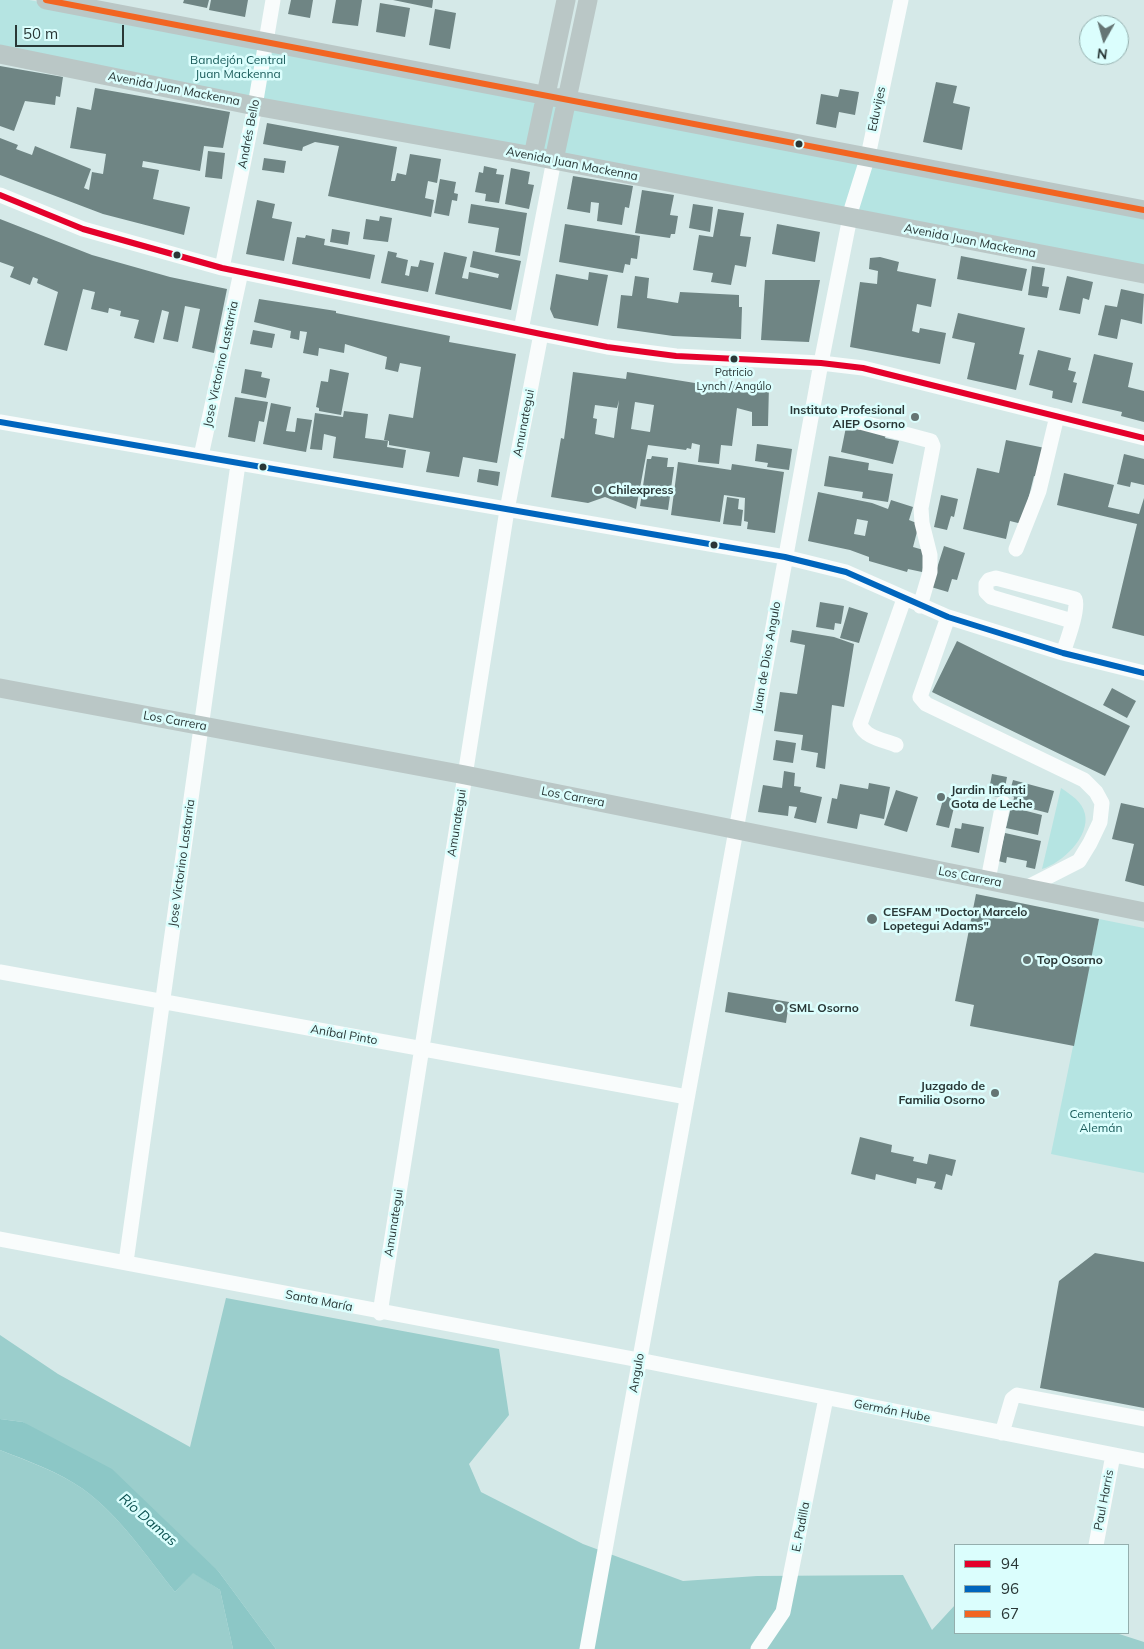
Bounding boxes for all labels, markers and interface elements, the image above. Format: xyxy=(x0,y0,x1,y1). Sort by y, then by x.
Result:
scale bar xyxy=(18,15,126,47)
north arrow xyxy=(1079,15,1129,65)
text: 50 m xyxy=(23,24,58,43)
text: N xyxy=(1096,44,1109,63)
park label: Bandejón Central Juan Mackenna xyxy=(190,53,286,81)
street label: Avenida Juan Mackenna xyxy=(107,69,241,109)
street label: Eduvijes xyxy=(865,85,889,133)
street label: Andrés Bello xyxy=(235,98,263,170)
unlabelled marker xyxy=(794,139,804,149)
street label: Avenida Juan Mackenna xyxy=(505,144,639,184)
street label: Avenida Juan Mackenna xyxy=(903,221,1037,261)
unlabelled marker xyxy=(172,250,182,260)
street label: Jose Victorino Lastarria xyxy=(201,300,241,428)
marker: Patricio Lynch / Angúlo xyxy=(729,354,739,364)
place label: Patricio Lynch / Angúlo xyxy=(696,366,772,392)
street label: Amunategui xyxy=(510,388,538,458)
place label: Instituto Profesional AIEP Osorno xyxy=(790,403,905,431)
marker: Instituto Profesional AIEP Osorno xyxy=(909,411,921,423)
unlabelled marker xyxy=(258,462,268,472)
place label: Chilexpress xyxy=(608,483,674,497)
marker: Chilexpress xyxy=(592,484,604,496)
unlabelled marker xyxy=(709,540,719,550)
street label: Juan de Dios Angulo xyxy=(750,600,784,714)
street label: Los Carrera xyxy=(142,708,208,734)
place label: Jardin Infanti Gota de Leche xyxy=(951,783,1033,811)
street label: Los Carrera xyxy=(540,784,606,810)
street label: Amunategui xyxy=(445,788,469,858)
marker: Jardin Infanti Gota de Leche xyxy=(935,791,947,803)
street label: Jose Victorino Lastarria xyxy=(166,798,198,928)
street label: Los Carrera xyxy=(937,864,1003,890)
place label: CESFAM "Doctor Marcelo Lopetegui Adams" xyxy=(883,905,1027,933)
marker: CESFAM "Doctor Marcelo Lopetegui Adams" xyxy=(865,912,879,926)
place label: Top Osorno xyxy=(1037,953,1103,967)
marker: Top Osorno xyxy=(1021,954,1033,966)
place label: SML Osorno xyxy=(789,1001,859,1015)
marker: SML Osorno xyxy=(773,1002,785,1014)
street label: Aníbal Pinto xyxy=(309,1022,379,1048)
place label: Juzgado de Familia Osorno xyxy=(898,1079,985,1107)
marker: Juzgado de Familia Osorno xyxy=(989,1087,1001,1099)
park label: Cementerio Alemán xyxy=(1069,1107,1133,1135)
street label: Amunategui xyxy=(382,1188,406,1258)
street label: Santa María xyxy=(284,1287,354,1315)
street label: Angulo xyxy=(626,1352,648,1394)
street label: Germán Hube xyxy=(853,1397,931,1425)
street label: Paul Harris xyxy=(1091,1468,1117,1532)
water label: Río Damas xyxy=(116,1490,180,1550)
street label: E. Padilla xyxy=(789,1501,813,1553)
legend xyxy=(954,1544,1129,1634)
text: 94 xyxy=(1001,1554,1019,1573)
text: 96 xyxy=(1001,1579,1019,1598)
text: 67 xyxy=(1001,1604,1019,1623)

